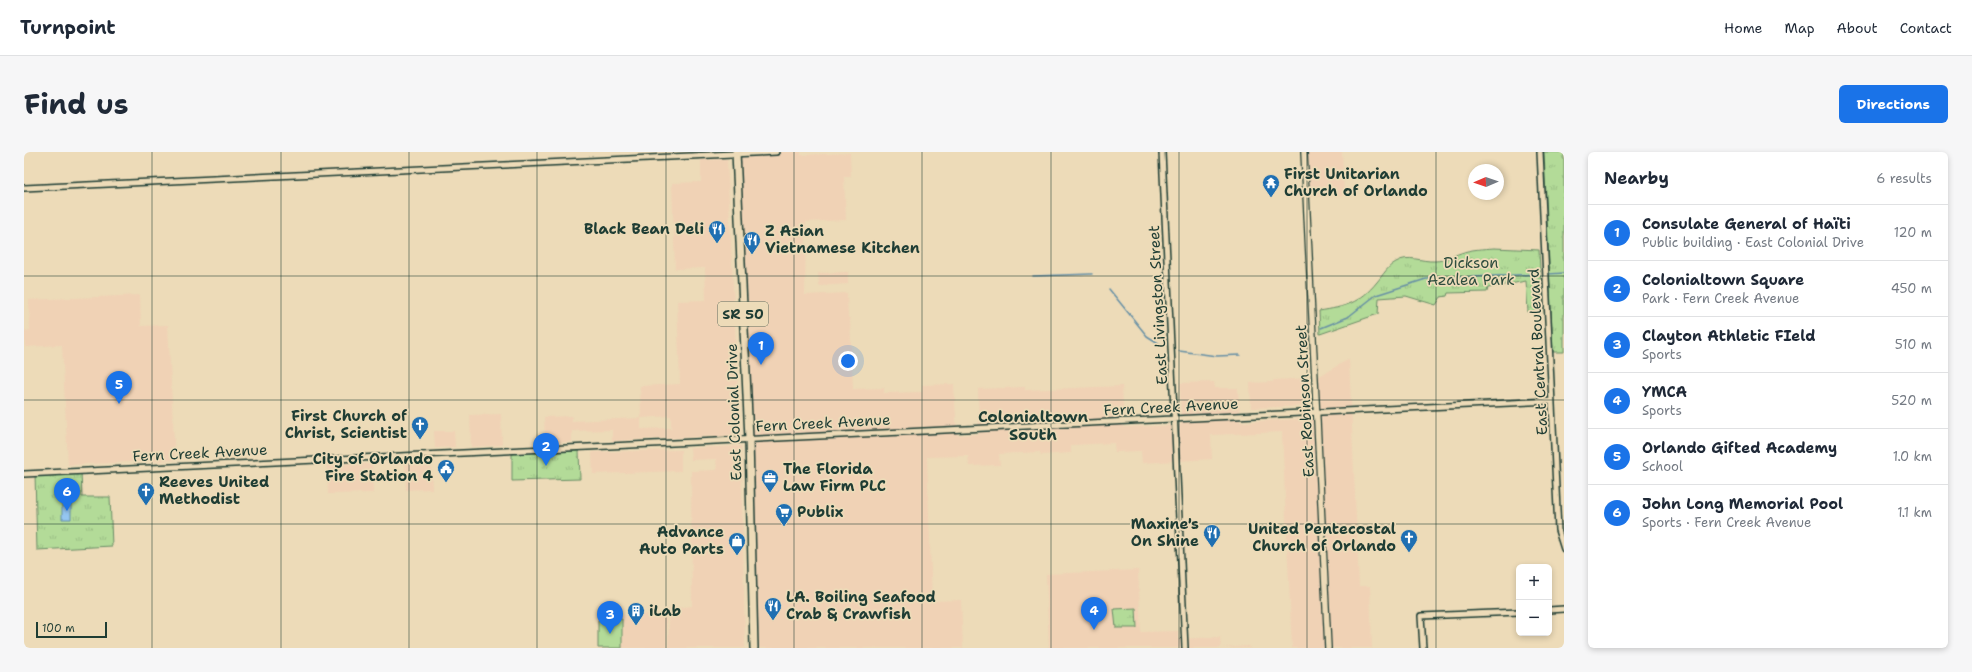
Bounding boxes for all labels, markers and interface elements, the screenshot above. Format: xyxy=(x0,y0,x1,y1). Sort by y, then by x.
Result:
text: Turnpoint xyxy=(20,15,116,40)
text: Home xyxy=(1724,19,1763,37)
text: Map xyxy=(1785,19,1815,37)
text: About xyxy=(1837,19,1878,37)
text: Contact xyxy=(1900,19,1952,37)
text: Find us xyxy=(24,85,129,123)
button: Directions xyxy=(1839,85,1948,123)
place label: First Unitarian Church of Orlando xyxy=(1284,164,1428,201)
north arrow xyxy=(1468,164,1504,200)
text: Nearby xyxy=(1604,167,1669,189)
text: 6 results xyxy=(1876,170,1932,187)
temple icon: First Unitarian Church of Orlando xyxy=(1261,173,1281,198)
text: Consulate General of Haïti xyxy=(1642,214,1851,234)
place label: Black Bean Deli xyxy=(584,219,704,239)
restaurant icon: Black Bean Deli xyxy=(707,219,727,244)
place label: Z Asian Vietnamese Kitchen xyxy=(765,221,920,258)
text: 1 xyxy=(1614,224,1620,241)
text: 120 m xyxy=(1894,224,1932,241)
street label: East Livingston Street xyxy=(1144,225,1172,385)
restaurant icon: Z Asian Vietnamese Kitchen xyxy=(742,230,762,255)
text: Public building · East Colonial Drive xyxy=(1642,234,1864,251)
park label: Dickson Azalea Park xyxy=(1427,253,1515,290)
street label: East Central Boulevard xyxy=(1524,268,1552,436)
text: Colonialtown Square xyxy=(1642,270,1804,290)
text: 2 xyxy=(1612,280,1622,297)
text: 450 m xyxy=(1891,280,1932,297)
text: Park · Fern Creek Avenue xyxy=(1642,290,1799,307)
road number: SR 50 xyxy=(718,302,768,326)
street label: East Robinson Street xyxy=(1291,324,1319,478)
text: Clayton Athletic FIeld xyxy=(1642,326,1816,346)
pin: 1 xyxy=(748,332,774,365)
text: 3 xyxy=(1612,336,1622,353)
text: 510 m xyxy=(1895,336,1932,353)
street label: East Colonial Drive xyxy=(722,343,746,481)
text: Sports xyxy=(1642,346,1682,363)
your location xyxy=(838,351,858,371)
pin: 5 xyxy=(106,371,132,404)
text: YMCA xyxy=(1642,382,1687,402)
text: 4 xyxy=(1612,392,1622,409)
text: 520 m xyxy=(1891,392,1932,409)
street label: Fern Creek Avenue xyxy=(1103,393,1239,421)
text: Sports xyxy=(1642,402,1682,419)
place label: First Church of Christ, Scientist xyxy=(285,406,407,443)
district label: Colonialtown South xyxy=(978,406,1088,445)
street label: Fern Creek Avenue xyxy=(755,409,891,437)
church icon: First Church of Christ, Scientist xyxy=(410,415,430,440)
pin: 2 xyxy=(533,433,559,466)
text: Orlando Gifted Academy xyxy=(1642,438,1837,458)
street label: Fern Creek Avenue xyxy=(132,439,268,467)
text: 5 xyxy=(1613,448,1621,465)
text: 1.0 km xyxy=(1893,448,1932,465)
place label: City of Orlando Fire Station 4 xyxy=(313,449,433,486)
public building icon: City of Orlando Fire Station 4 xyxy=(436,458,456,483)
text: School xyxy=(1642,458,1683,475)
place label: The Florida Law Firm PLC xyxy=(783,459,886,496)
office icon: The Florida Law Firm PLC xyxy=(760,468,780,493)
place label: Reeves United Methodist xyxy=(159,472,269,509)
pin: 6 xyxy=(54,478,80,511)
church icon: Reeves United Methodist xyxy=(136,481,156,506)
text: John Long Memorial Pool xyxy=(1642,494,1843,514)
supermarket icon: Publix xyxy=(774,502,794,527)
place label: Publix xyxy=(797,502,844,522)
text: 6 xyxy=(1612,504,1622,521)
text: 1.1 km xyxy=(1897,504,1932,521)
place label: Maxine's On Shine xyxy=(1131,514,1199,551)
text: Sports · Fern Creek Avenue xyxy=(1642,514,1811,531)
place label: United Pentecostal Church of Orlando xyxy=(1248,519,1396,556)
place label: Advance Auto Parts xyxy=(639,522,724,559)
restaurant icon: Maxine's On Shine xyxy=(1202,523,1222,548)
church icon: United Pentecostal Church of Orlando xyxy=(1399,528,1419,553)
shop icon: Advance Auto Parts xyxy=(727,531,747,556)
map controls xyxy=(1516,564,1552,636)
button: + xyxy=(1516,564,1552,600)
place label: LA. Boiling Seafood Crab & Crawfish xyxy=(786,587,936,624)
restaurant icon: LA. Boiling Seafood Crab & Crawfish xyxy=(763,596,783,621)
pin: 4 xyxy=(1081,597,1107,630)
button: − xyxy=(1516,600,1552,636)
pin: 3 xyxy=(597,601,623,634)
building icon: iLab xyxy=(626,601,646,626)
place label: iLab xyxy=(649,601,681,621)
scale bar xyxy=(36,620,107,639)
text: 100 m xyxy=(42,621,75,636)

